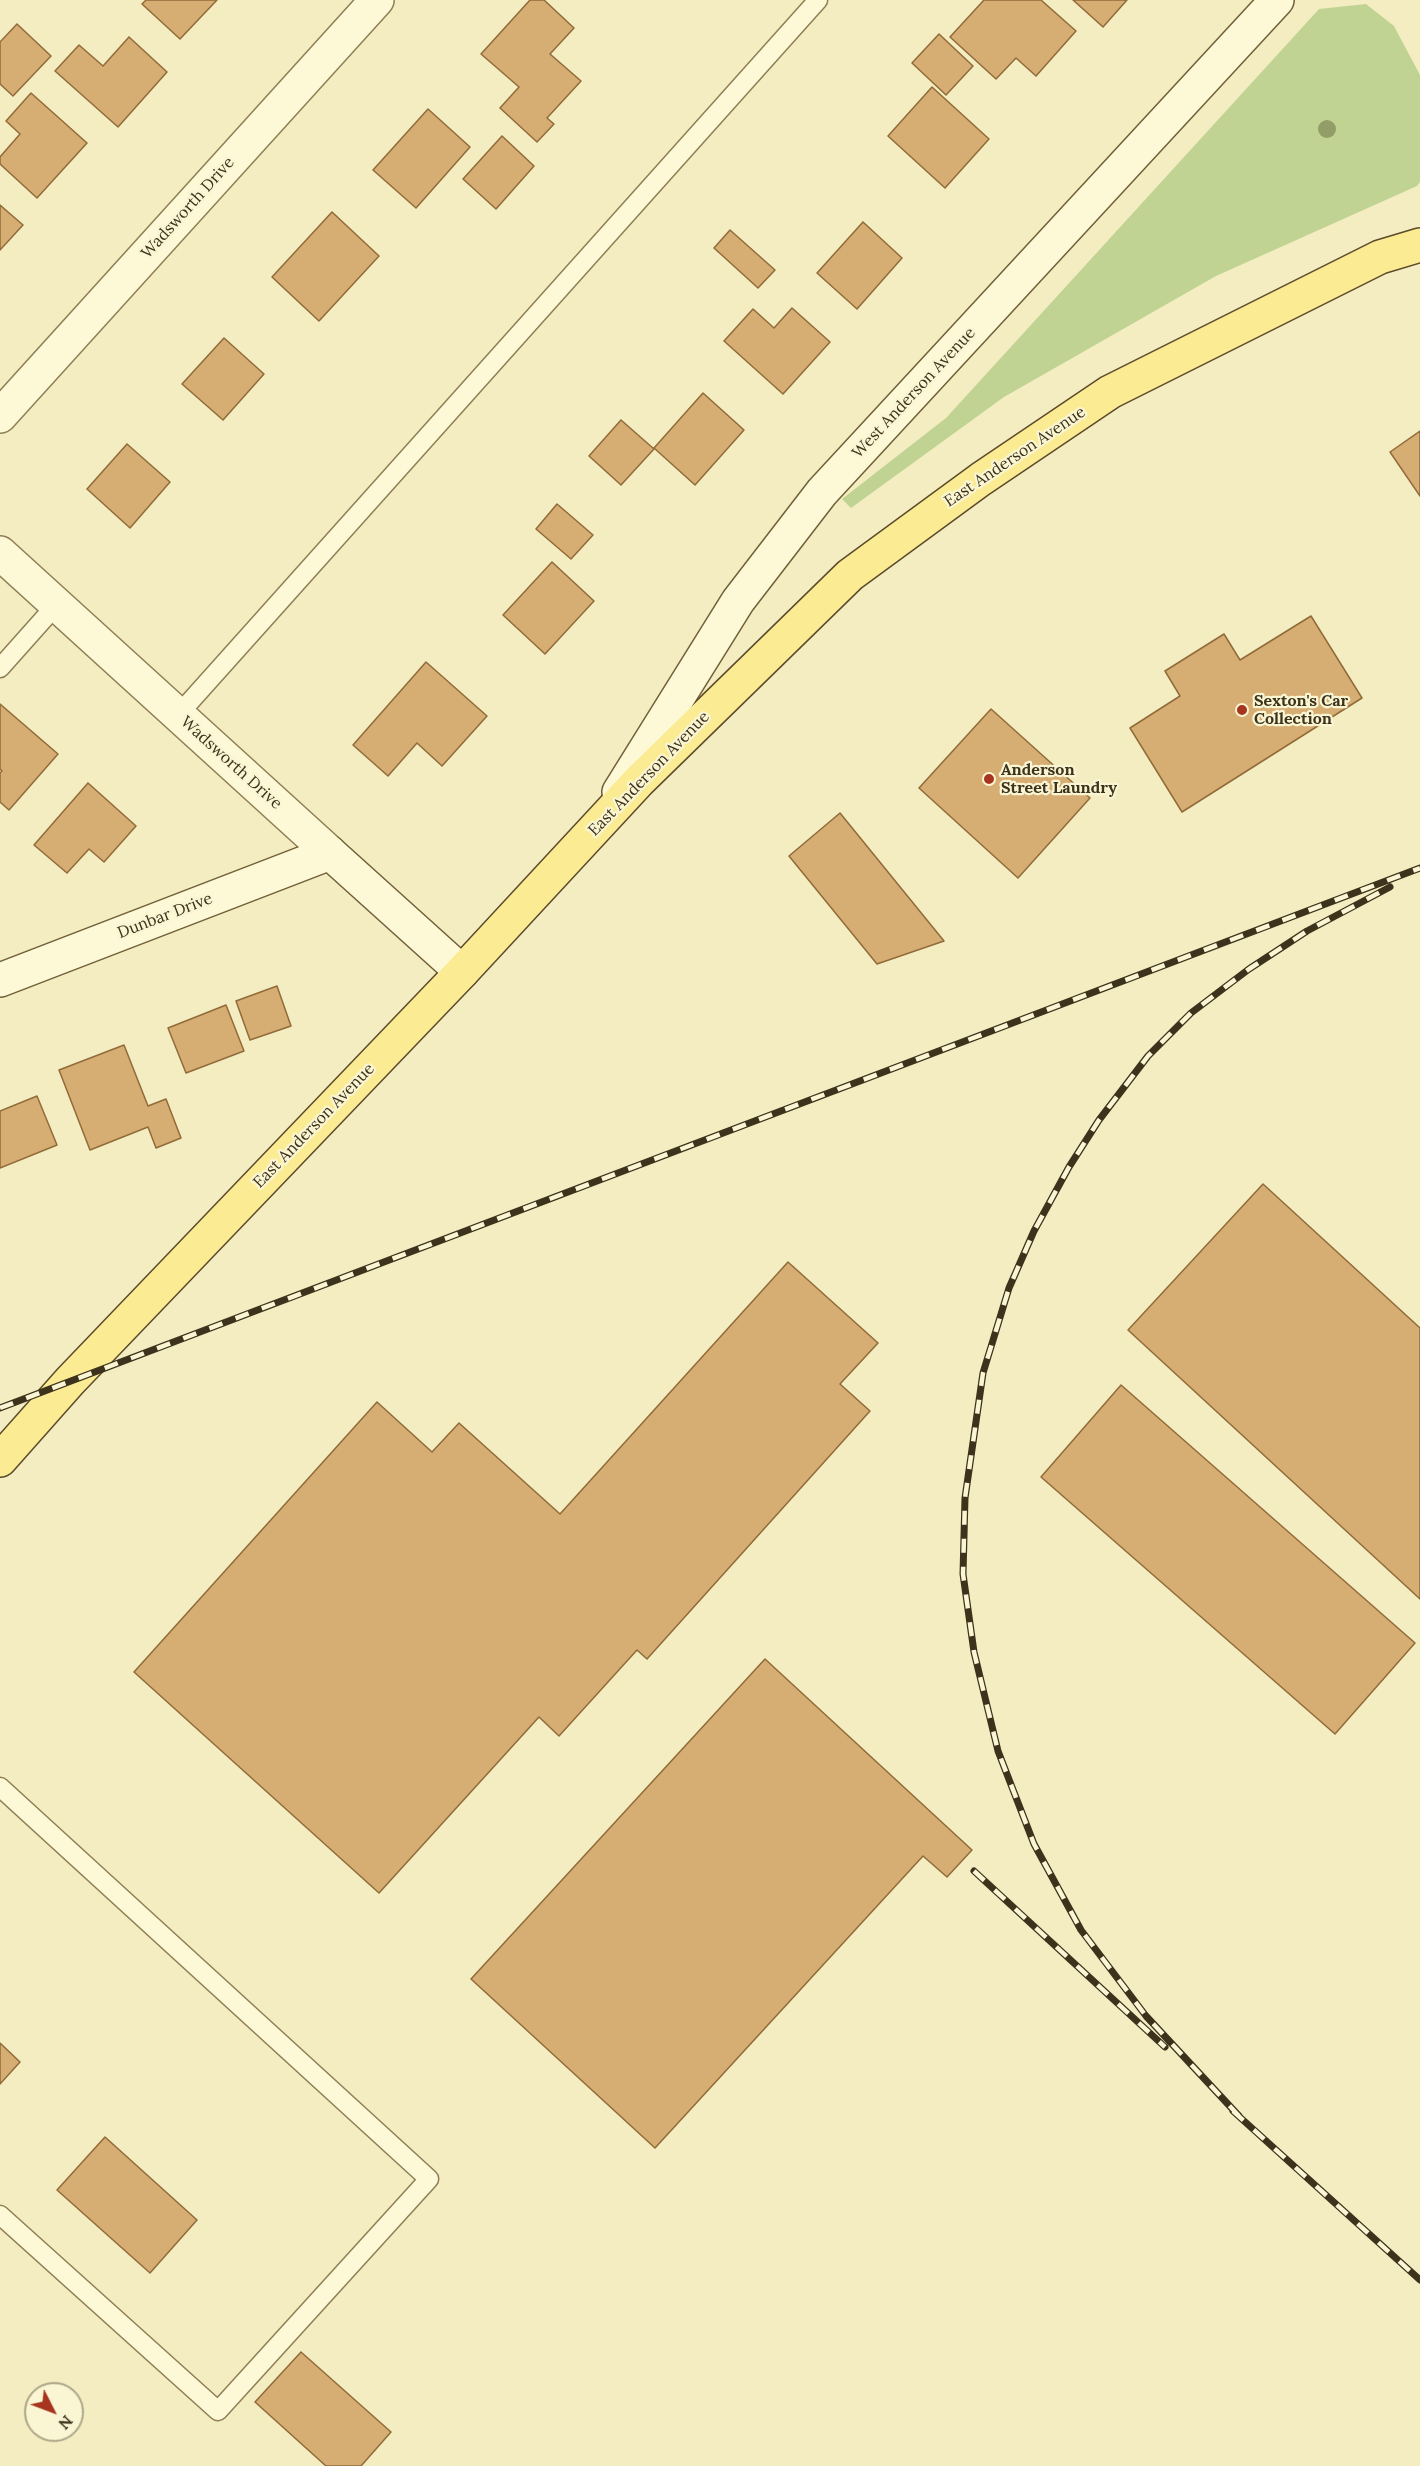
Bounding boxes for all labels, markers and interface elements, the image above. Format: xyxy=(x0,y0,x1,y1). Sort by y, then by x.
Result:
street label: Wadsworth Drive xyxy=(138,153,238,263)
street label: West Anderson Avenue xyxy=(848,324,980,462)
street label: East Anderson Avenue xyxy=(941,403,1089,511)
place label: Sexton's Car Collection xyxy=(1254,691,1348,729)
marker: Sexton's Car Collection xyxy=(1235,703,1249,717)
street label: East Anderson Avenue xyxy=(584,708,714,840)
street label: Wadsworth Drive xyxy=(176,713,286,813)
place label: Anderson Street Laundry xyxy=(1001,760,1117,798)
marker: Anderson Street Laundry xyxy=(982,772,996,786)
street label: Dunbar Drive xyxy=(115,889,215,943)
street label: East Anderson Avenue xyxy=(249,1060,379,1192)
north arrow xyxy=(24,2382,84,2442)
text: N xyxy=(54,2411,77,2434)

